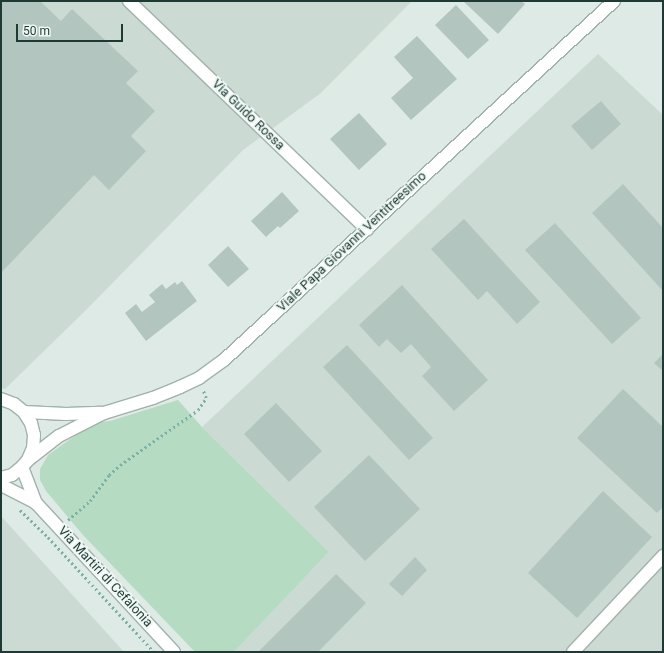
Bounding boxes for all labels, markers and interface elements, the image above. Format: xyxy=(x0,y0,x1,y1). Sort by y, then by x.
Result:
scale bar xyxy=(18,16,125,42)
text: 50 m xyxy=(23,24,50,38)
street label: Via Guido Rossa xyxy=(208,76,288,154)
street label: Viale Papa Giovanni Ventitreesimo xyxy=(274,169,430,315)
street label: Via Martiri di Cefalonia xyxy=(54,524,156,630)

